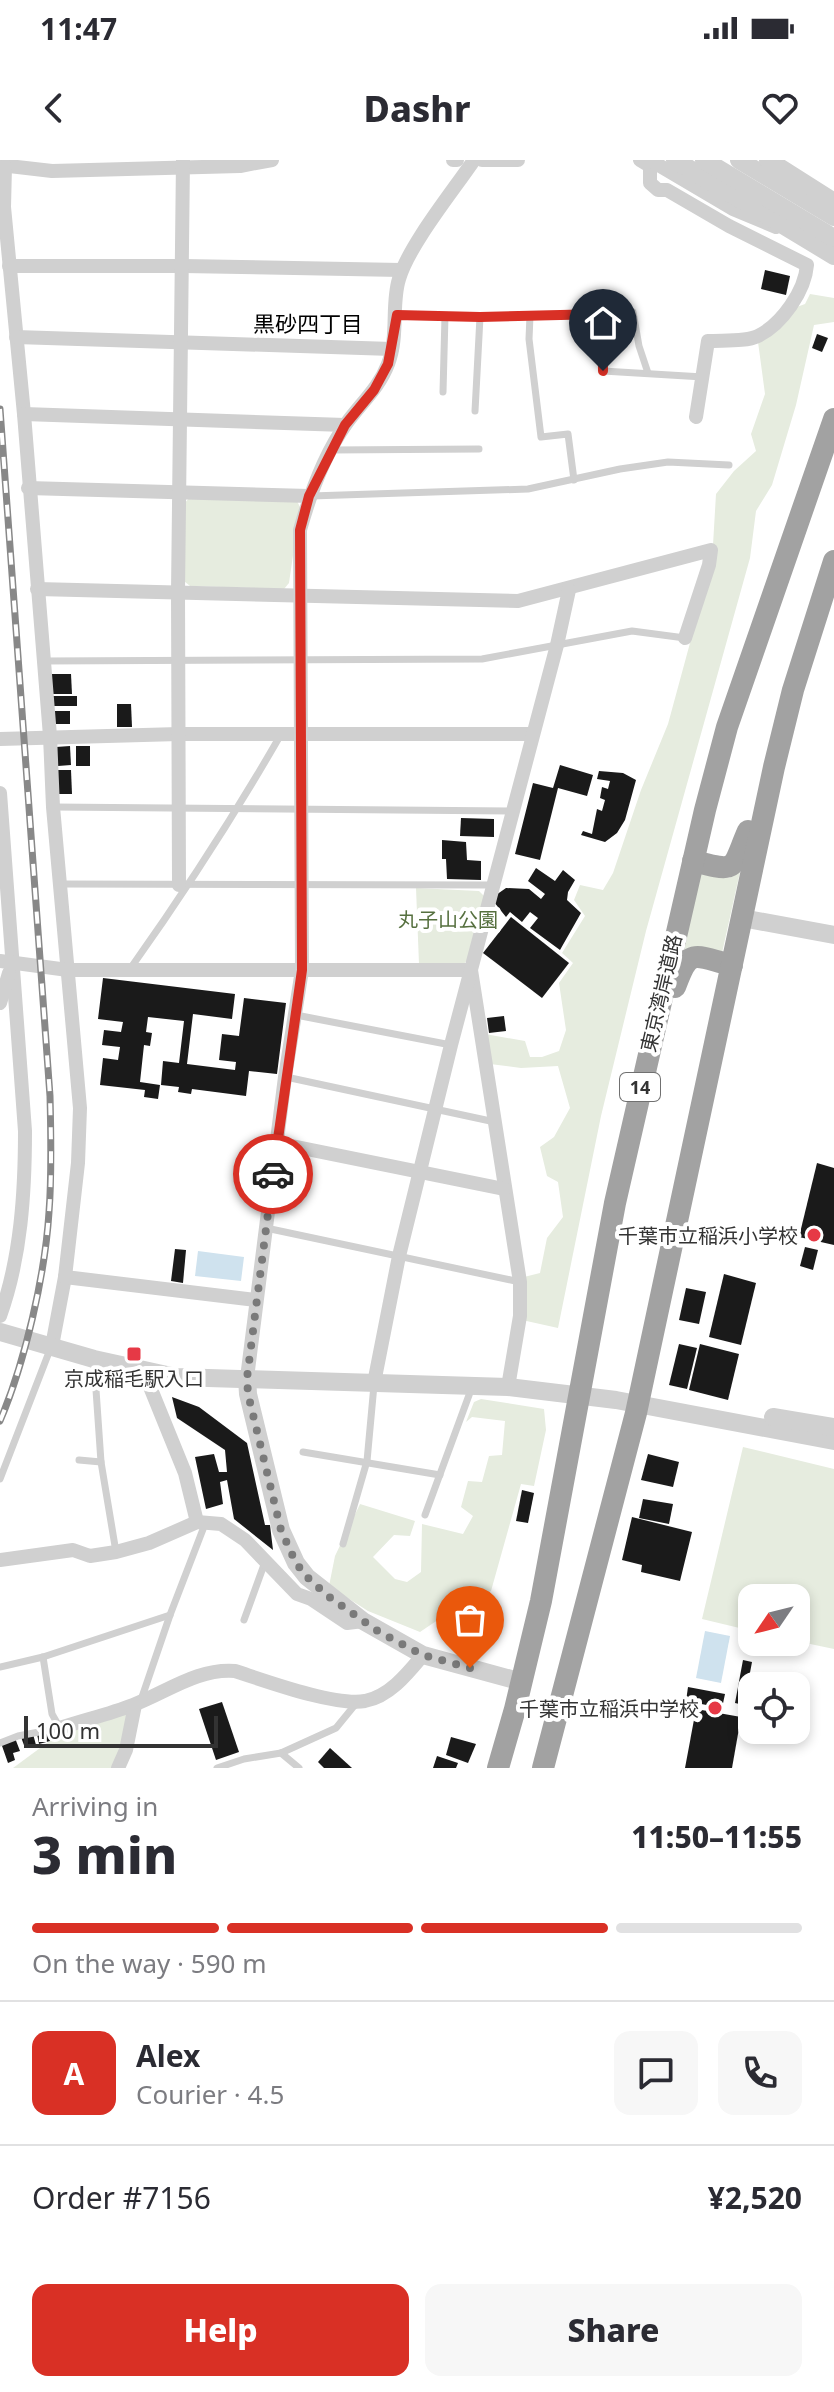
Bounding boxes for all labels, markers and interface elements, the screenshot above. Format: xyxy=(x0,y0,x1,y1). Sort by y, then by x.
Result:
text: 11:47 xyxy=(40,8,117,49)
text: Dashr xyxy=(364,84,470,133)
icon: back xyxy=(32,86,76,130)
icon: heart xyxy=(758,86,802,130)
pin xyxy=(569,289,637,371)
icon: home xyxy=(581,301,625,345)
district label: 黒砂四丁目 xyxy=(253,308,363,338)
park label: 丸子山公園 xyxy=(398,906,498,933)
street label: 東京湾岸道路 xyxy=(634,932,688,1054)
road number: 14 xyxy=(620,1073,660,1101)
courier xyxy=(233,1134,313,1214)
icon: car xyxy=(251,1152,295,1196)
place label: 千葉市立稲浜小学校 xyxy=(618,1222,798,1249)
marker: 千葉市立稲浜小学校 xyxy=(805,1226,823,1244)
marker: 京成稲毛駅入口 xyxy=(125,1345,143,1363)
place label: 京成稲毛駅入口 xyxy=(64,1365,204,1392)
north arrow xyxy=(738,1584,810,1656)
map controls xyxy=(738,1584,810,1744)
pin xyxy=(436,1586,504,1668)
icon: bag xyxy=(448,1598,492,1642)
button: locate xyxy=(738,1672,810,1744)
place label: 千葉市立稲浜中学校 xyxy=(519,1695,699,1722)
marker: 千葉市立稲浜中学校 xyxy=(706,1699,724,1717)
scale bar xyxy=(24,1712,218,1748)
text: 100 m xyxy=(36,1715,100,1745)
text: Arriving in xyxy=(32,1788,158,1824)
text: 11:50–11:55 xyxy=(631,1816,802,1857)
text: 3 min xyxy=(32,1818,177,1889)
text: On the way · 590 m xyxy=(32,1945,266,1981)
button: chat xyxy=(614,2031,698,2115)
button: phone xyxy=(718,2031,802,2115)
text: Alex xyxy=(136,2035,200,2076)
text: A xyxy=(64,2053,84,2094)
text: Courier · 4.5 xyxy=(136,2076,284,2112)
text: Order #7156 xyxy=(32,2177,211,2218)
text: ¥2,520 xyxy=(708,2177,802,2218)
button: Help xyxy=(32,2284,409,2376)
button: Share xyxy=(425,2284,802,2376)

